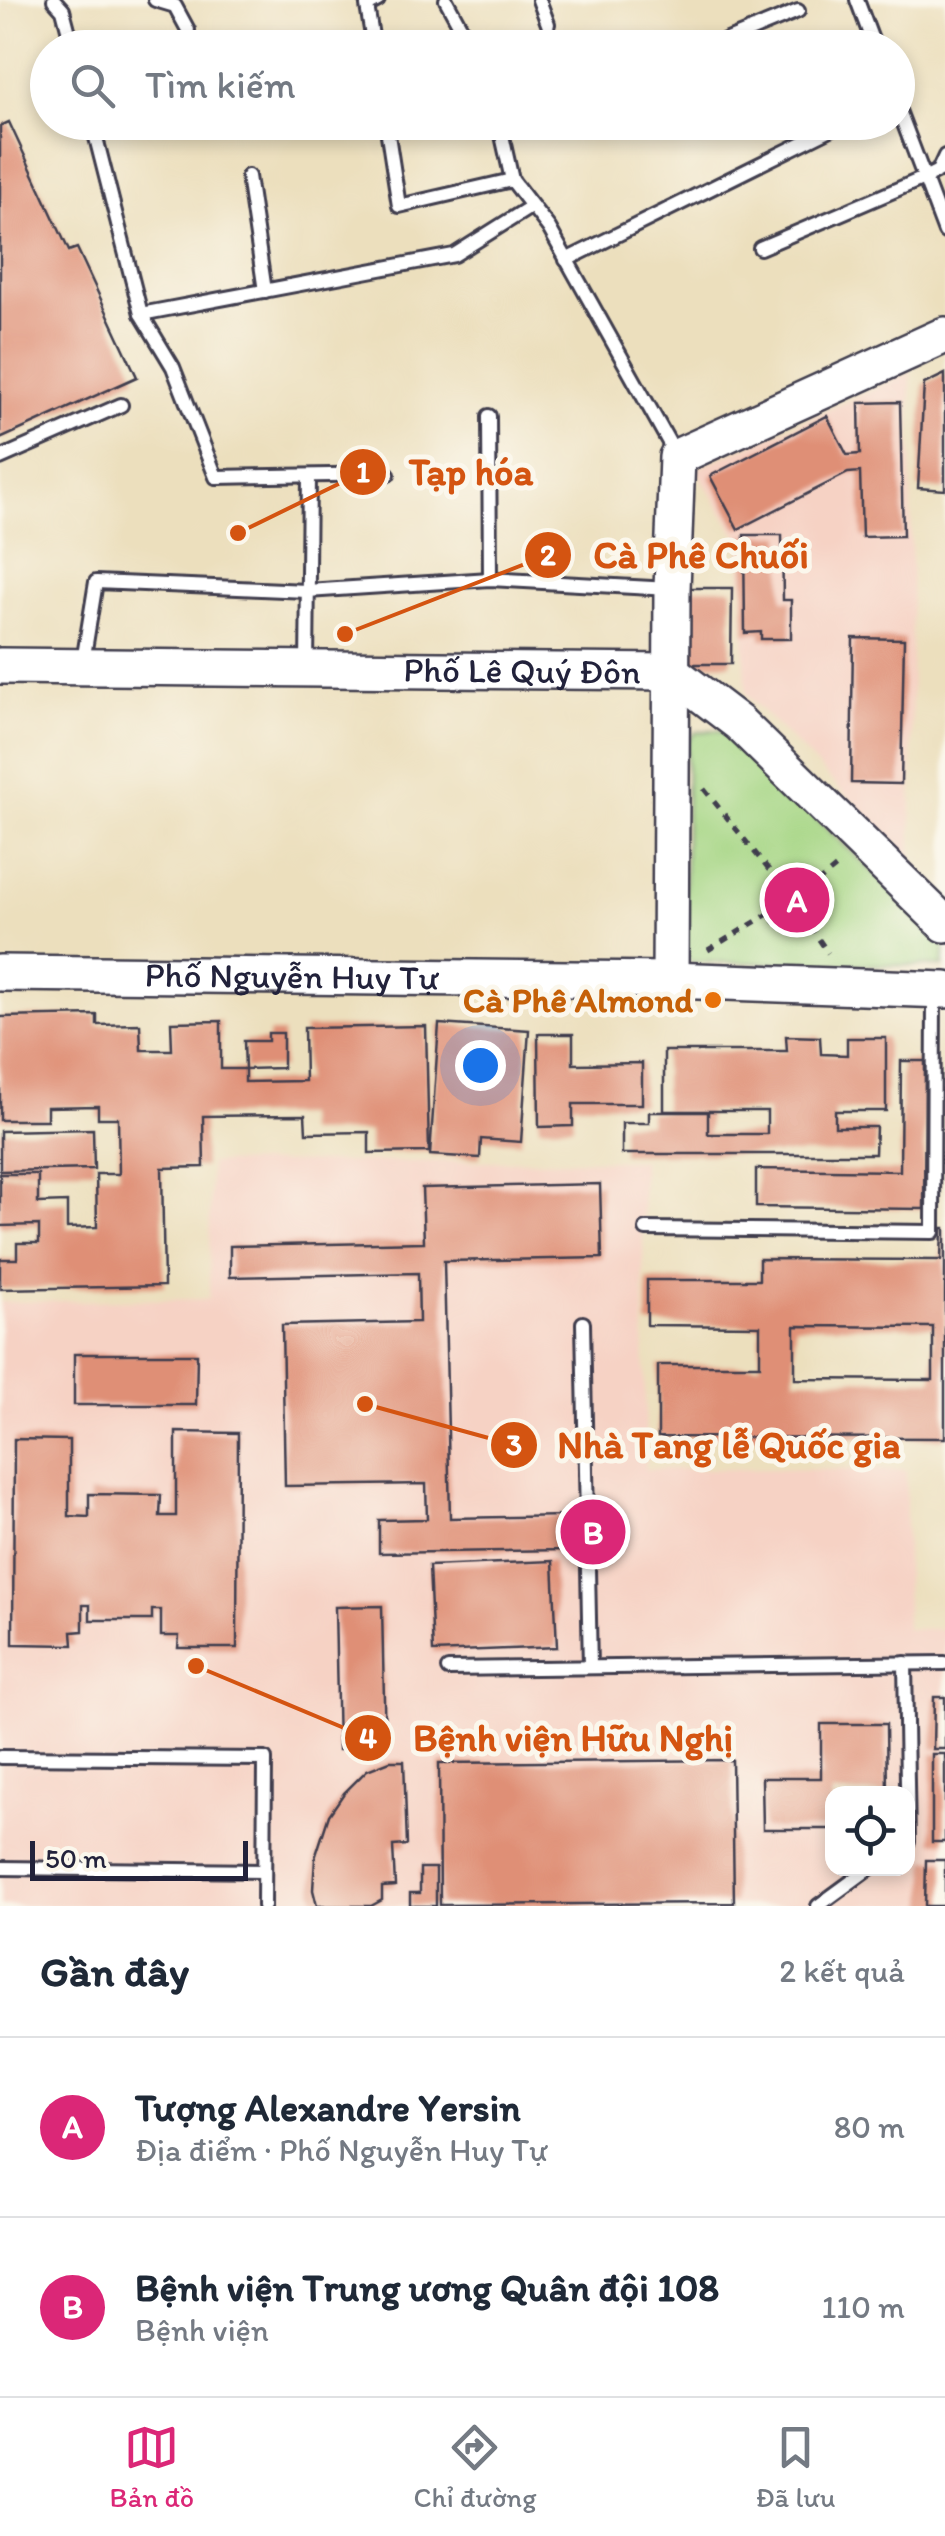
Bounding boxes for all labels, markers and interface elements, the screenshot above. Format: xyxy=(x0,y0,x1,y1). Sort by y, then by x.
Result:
search box xyxy=(30,30,915,140)
icon: search xyxy=(65,58,120,113)
text: Tìm kiếm xyxy=(145,62,296,108)
callout: Tạp hóa xyxy=(338,438,553,506)
text: Tạp hóa xyxy=(408,449,534,495)
text: 1 xyxy=(356,453,370,490)
callout: Cà Phê Chuối xyxy=(523,521,829,589)
text: Cà Phê Chuối xyxy=(593,532,809,578)
text: 2 xyxy=(540,536,556,573)
street label: Phố Lê Quý Đôn xyxy=(403,649,641,693)
pin: A xyxy=(764,862,830,938)
street label: Phố Nguyễn Huy Tự xyxy=(144,954,440,999)
place label: Cà Phê Almond xyxy=(463,979,693,1021)
marker: Cà Phê Almond xyxy=(702,989,724,1011)
your location xyxy=(455,1040,506,1091)
callout: Nhà Tang lễ Quốc gia xyxy=(489,1411,920,1479)
text: Nhà Tang lễ Quốc gia xyxy=(557,1422,901,1468)
text: 3 xyxy=(506,1426,522,1463)
pin: B xyxy=(560,1494,626,1570)
callout: Bệnh viện Hữu Nghị xyxy=(343,1704,753,1772)
text: Bệnh viện Hữu Nghị xyxy=(413,1715,733,1761)
text: 4 xyxy=(359,1719,377,1756)
map controls xyxy=(825,1786,915,1876)
button: locate xyxy=(825,1786,915,1876)
scale bar xyxy=(30,1836,248,1880)
text: 50 m xyxy=(45,1841,107,1875)
text: Gần đây xyxy=(40,1946,189,1997)
text: 2 kết quả xyxy=(779,1952,905,1990)
text: Tượng Alexandre Yersin xyxy=(135,2085,521,2131)
text: A xyxy=(62,2108,83,2146)
text: 80 m xyxy=(834,2108,905,2146)
text: Địa điểm · Phố Nguyễn Huy Tự xyxy=(135,2131,548,2169)
text: Bệnh viện Trung ương Quân đội 108 xyxy=(135,2265,719,2311)
text: B xyxy=(62,2288,83,2326)
text: 110 m xyxy=(821,2288,905,2326)
text: Bệnh viện xyxy=(135,2311,269,2349)
tab: Bản đồ xyxy=(110,2420,194,2514)
tab: Chỉ đường xyxy=(413,2420,536,2514)
tab: Đã lưu xyxy=(756,2420,835,2514)

